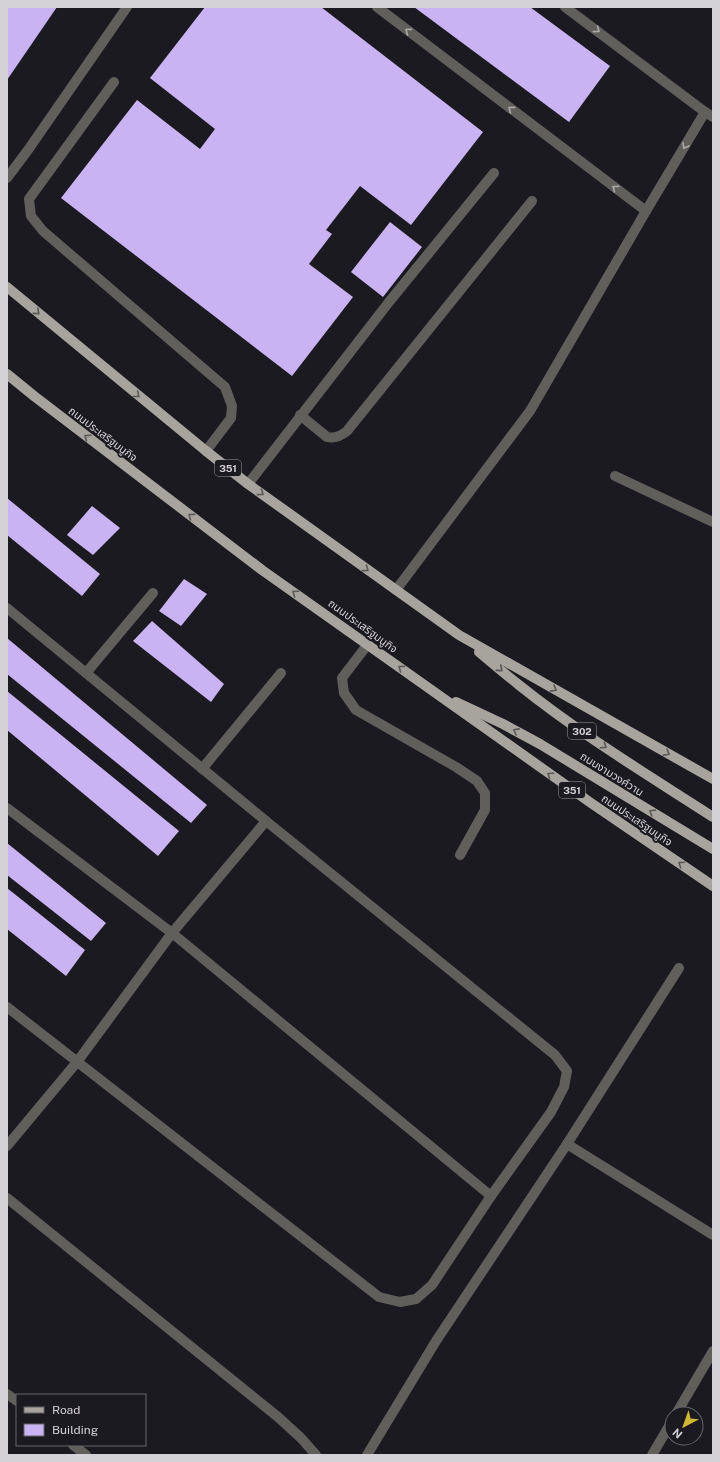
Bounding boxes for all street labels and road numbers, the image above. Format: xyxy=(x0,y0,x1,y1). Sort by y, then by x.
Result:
street label: ถนนประเสริฐมนูกิจ xyxy=(66,404,140,465)
road number: 351 xyxy=(215,460,241,476)
street label: ถนนประเสริฐมนูกิจ xyxy=(325,597,400,656)
road number: 302 xyxy=(568,723,596,739)
street label: ถนนงามวงศ์วาน xyxy=(578,750,646,798)
road number: 351 xyxy=(559,782,585,798)
street label: ถนนประเสริฐมนูกิจ xyxy=(599,792,675,849)

